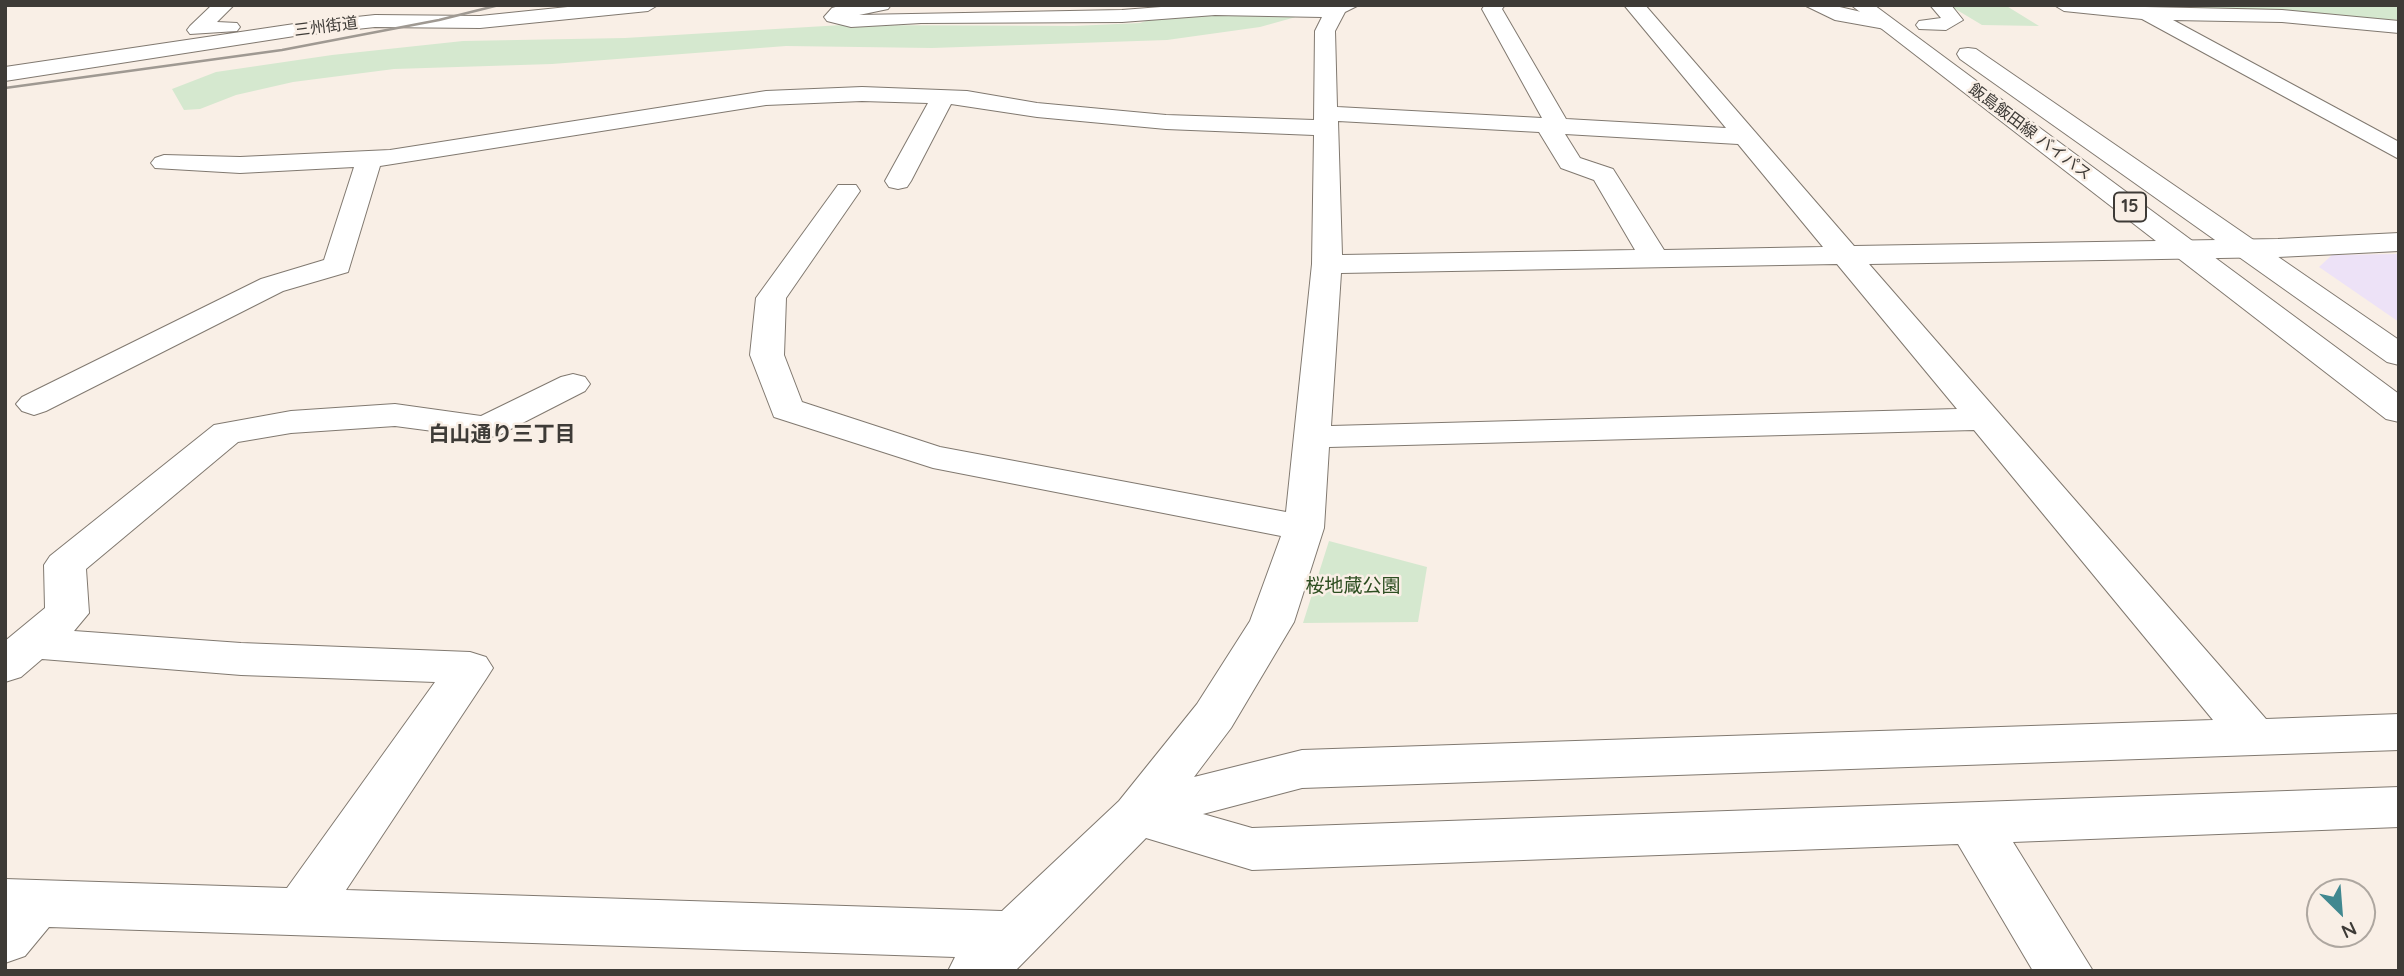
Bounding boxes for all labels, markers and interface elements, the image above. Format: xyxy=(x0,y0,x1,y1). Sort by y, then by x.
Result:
street label: 三州街道 xyxy=(293,14,359,40)
street label: 飯島飯田線 バイパス xyxy=(1965,80,2095,184)
road number: 15 xyxy=(2114,192,2146,222)
district label: 白山通り三丁目 xyxy=(429,422,575,448)
park label: 桜地蔵公園 xyxy=(1306,575,1400,597)
north arrow xyxy=(2306,878,2376,948)
text: N xyxy=(2338,916,2360,944)

